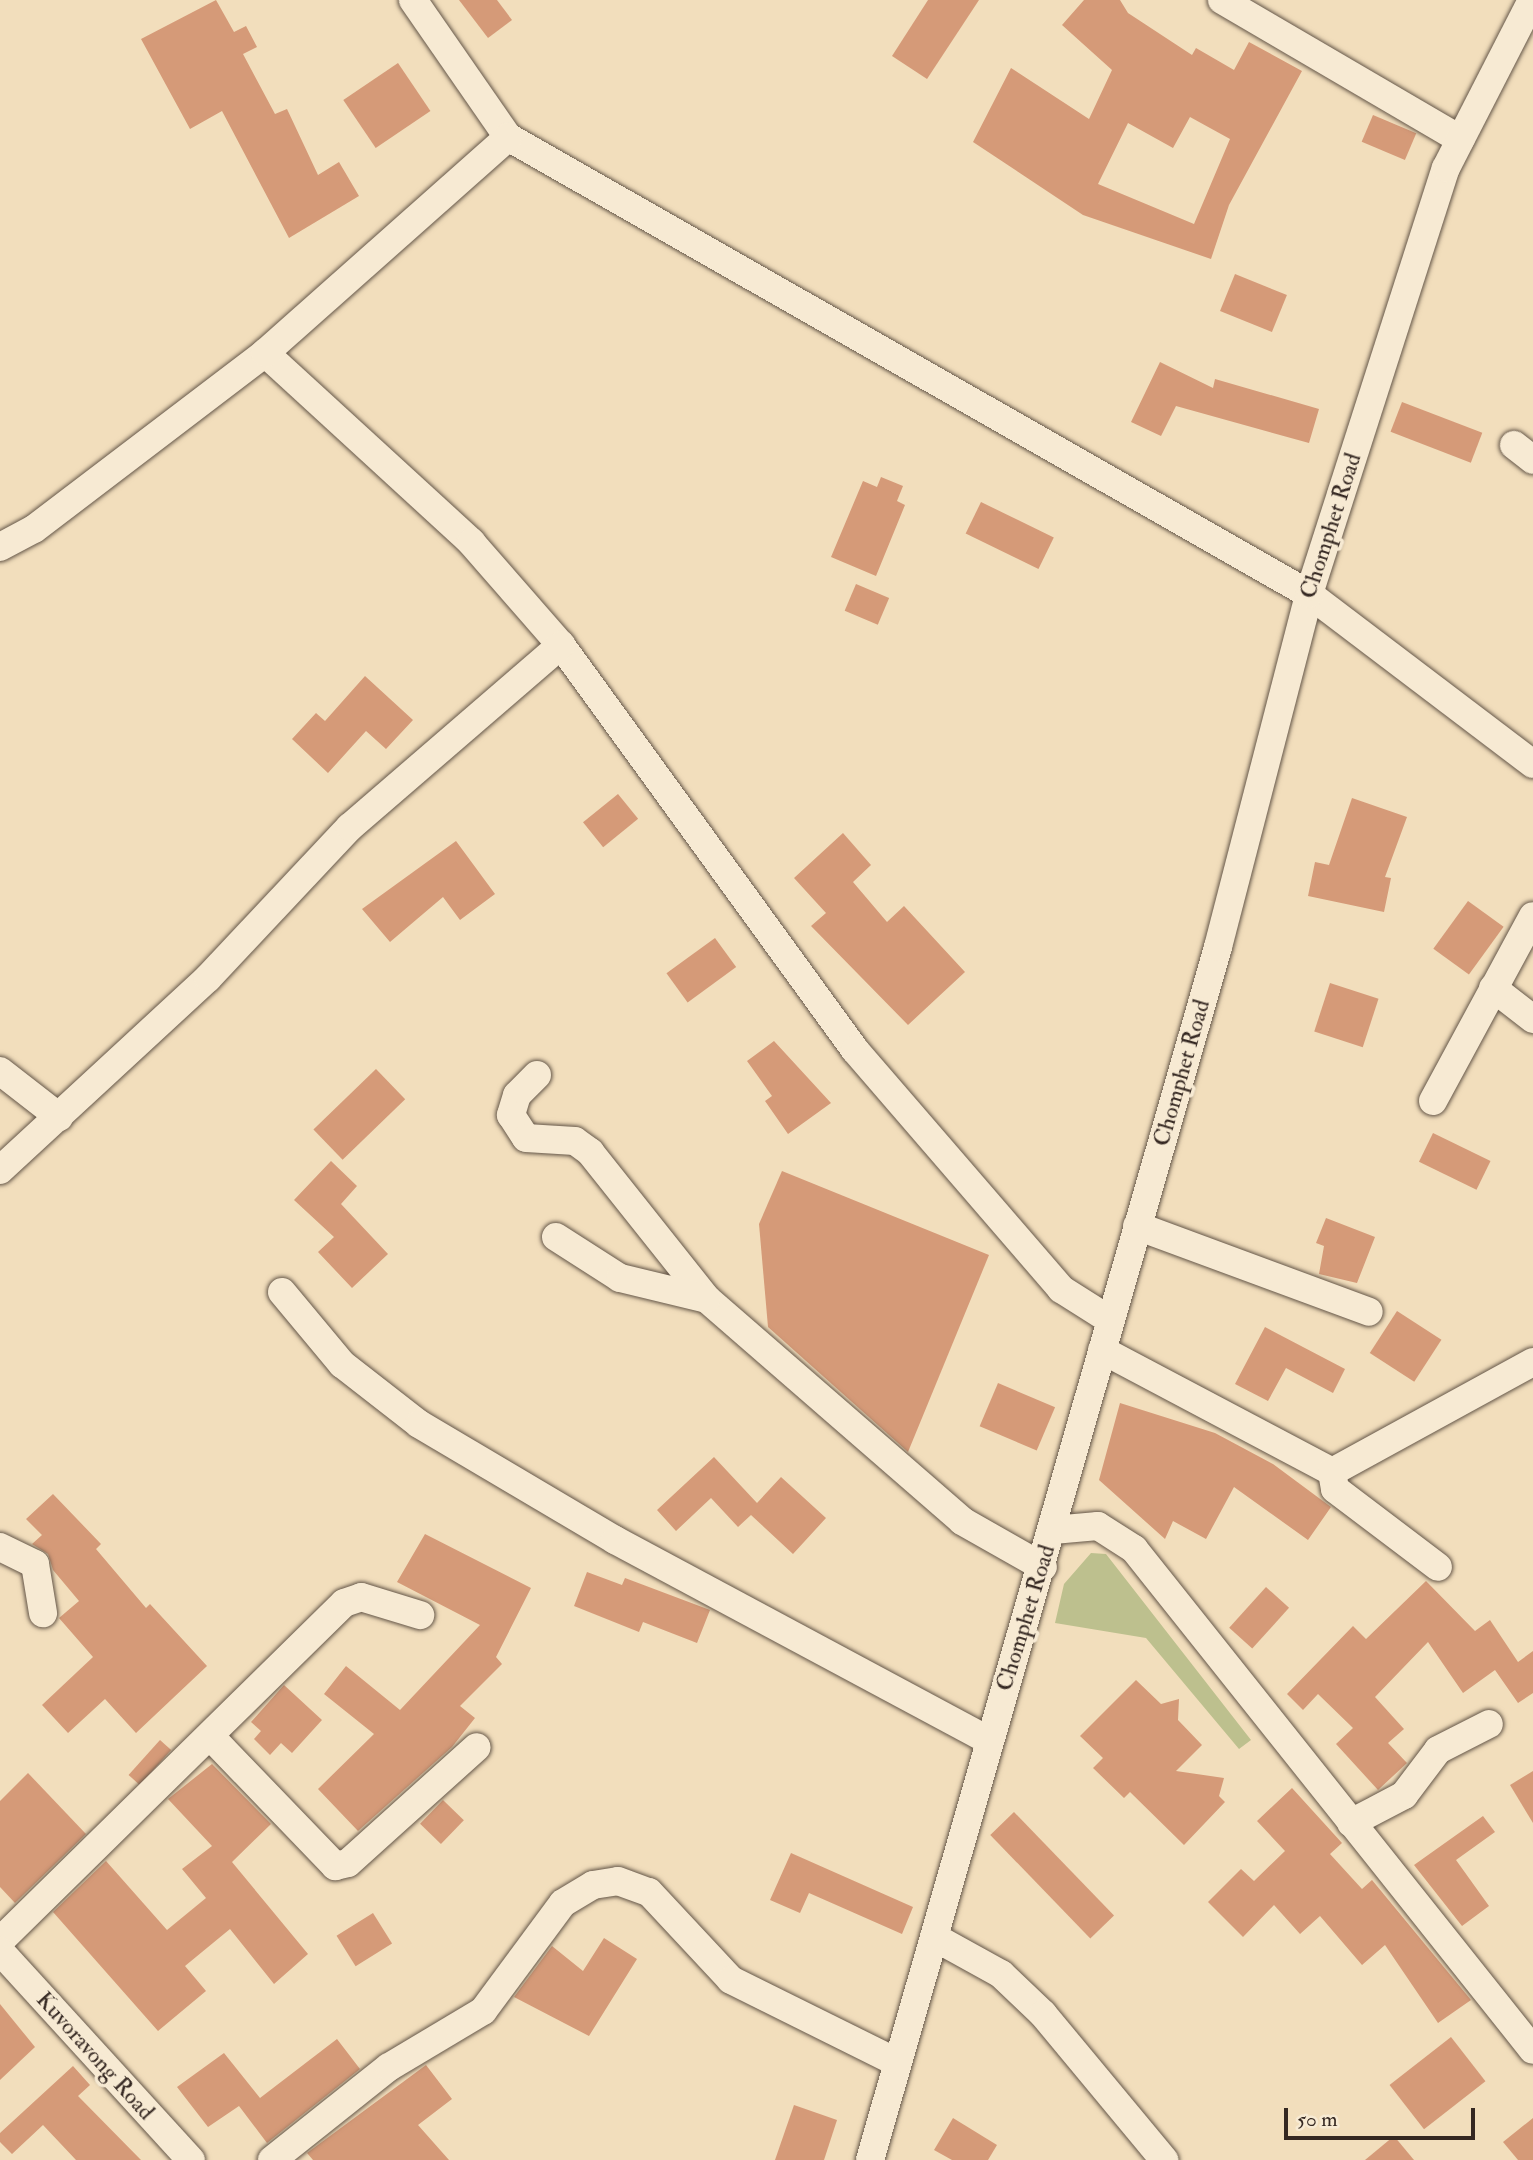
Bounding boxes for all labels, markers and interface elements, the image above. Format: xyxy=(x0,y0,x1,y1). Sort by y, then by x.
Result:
street label: Chomphet Road xyxy=(1294,450,1368,602)
street label: Chomphet Road xyxy=(1148,996,1216,1150)
street label: Chomphet Road xyxy=(991,1542,1061,1694)
street label: Kuvoravong Road xyxy=(30,1986,160,2126)
scale bar xyxy=(1288,2094,1479,2138)
text: 50 m xyxy=(1297,2106,1338,2133)

